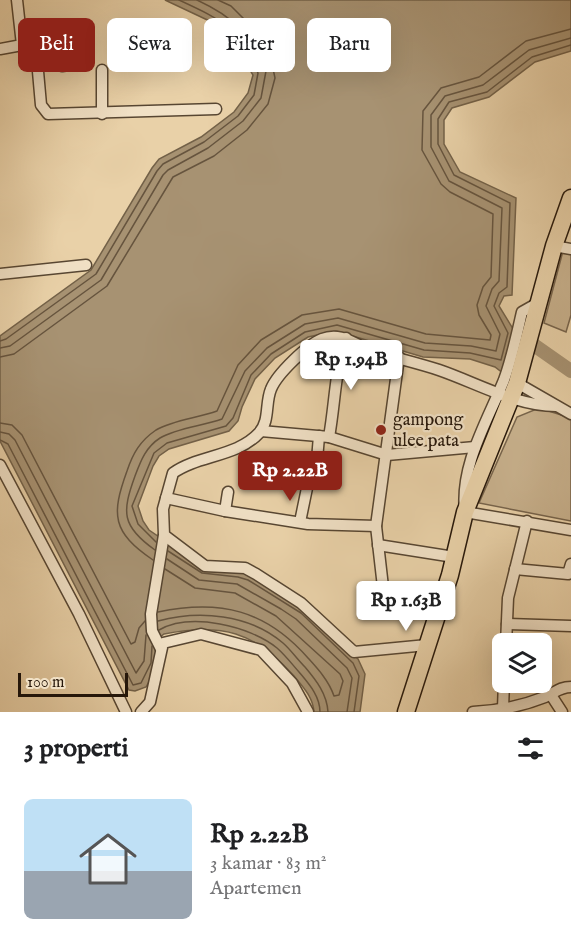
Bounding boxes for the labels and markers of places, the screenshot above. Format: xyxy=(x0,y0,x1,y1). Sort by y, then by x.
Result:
pin: Rp 1.94B xyxy=(289,340,413,391)
place label: gampong ulee pata xyxy=(393,409,463,453)
marker: gampong ulee pata xyxy=(374,423,388,437)
pin: Rp 2.22B xyxy=(228,451,352,502)
pin: Rp 1.63B xyxy=(344,581,468,632)

